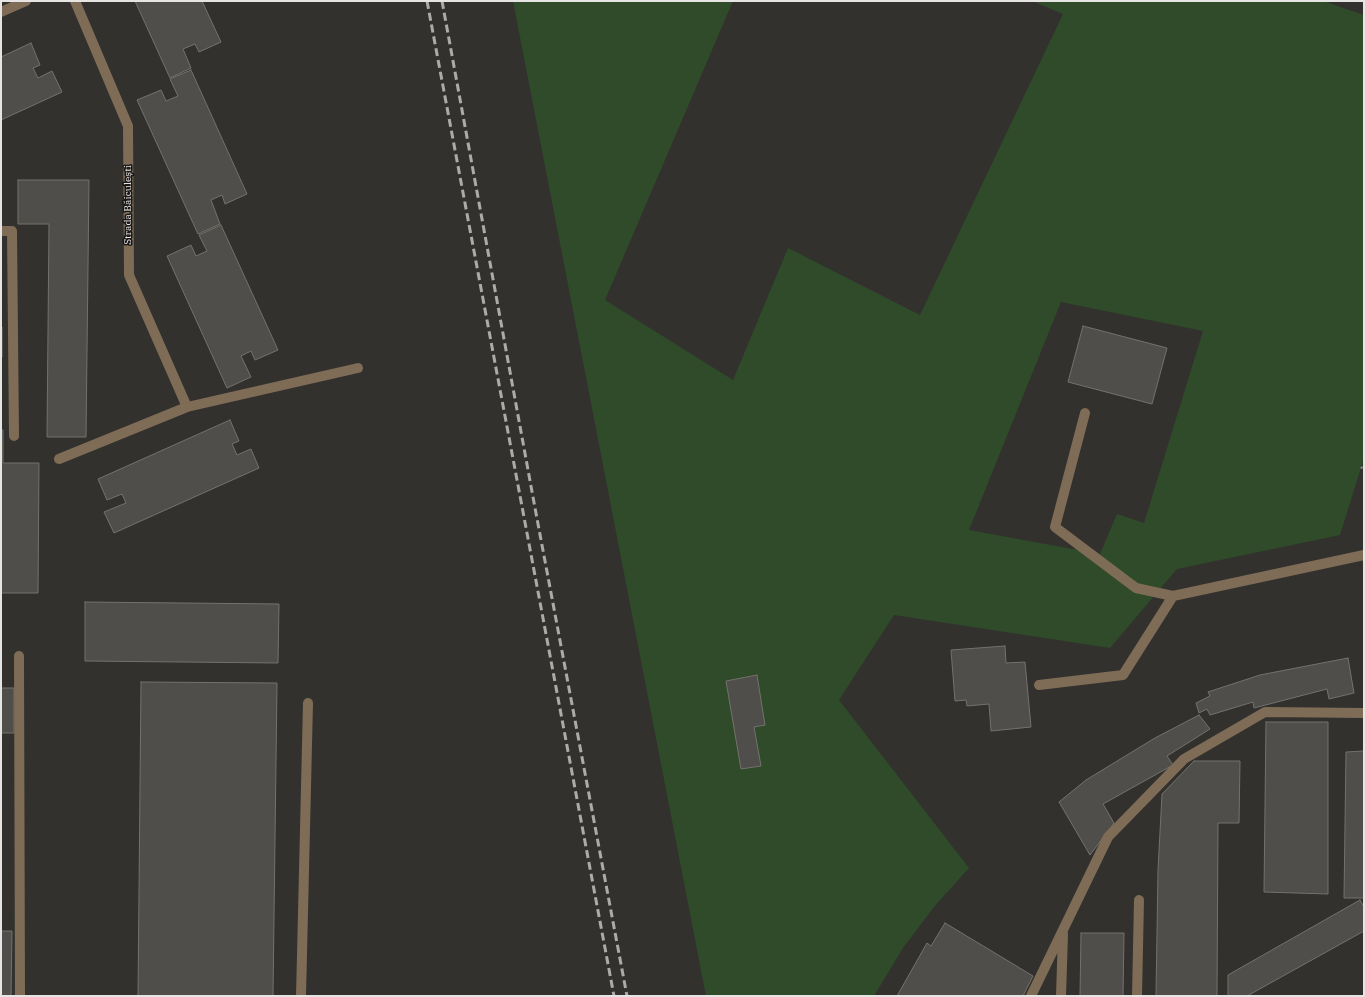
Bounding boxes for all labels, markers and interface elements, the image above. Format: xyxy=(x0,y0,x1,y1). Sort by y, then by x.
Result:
street label: Strada Băiculești xyxy=(122,165,134,245)

